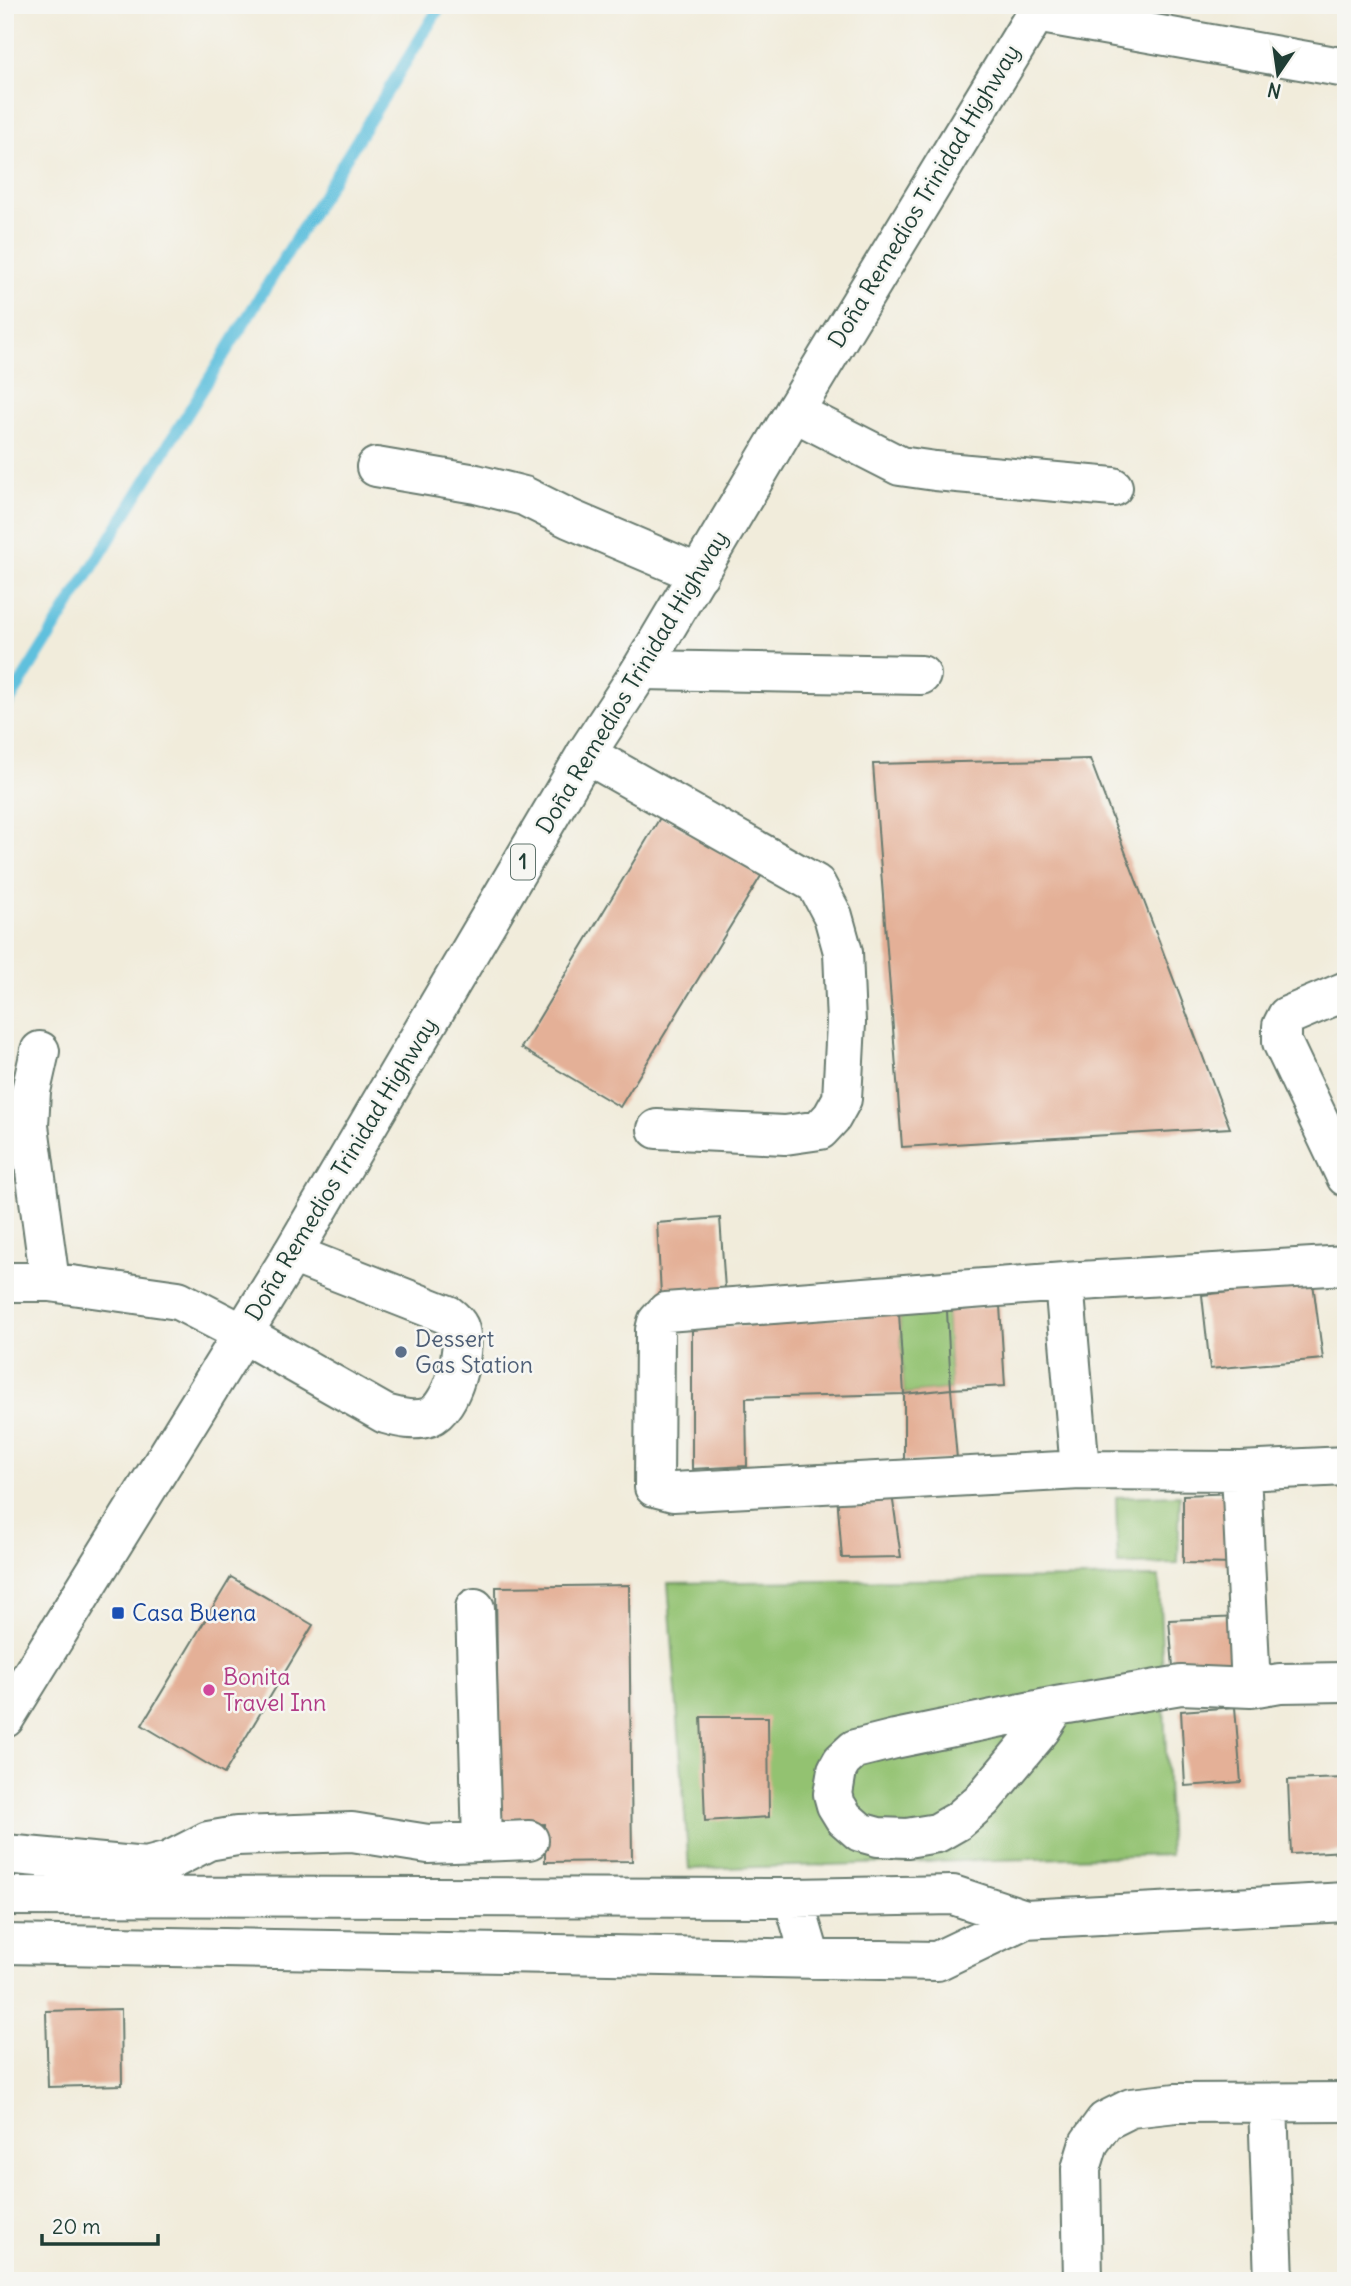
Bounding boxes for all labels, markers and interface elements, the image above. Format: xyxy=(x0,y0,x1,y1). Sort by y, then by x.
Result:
north arrow xyxy=(1242,38,1312,108)
street label: Doña Remedios Trinidad Highway xyxy=(821,39,1026,353)
text: N xyxy=(1265,77,1283,104)
street label: Doña Remedios Trinidad Highway xyxy=(529,525,734,839)
road number: 1 xyxy=(511,844,535,880)
street label: Doña Remedios Trinidad Highway xyxy=(238,1012,443,1326)
place label: Dessert Gas Station xyxy=(415,1324,533,1379)
marker: Dessert Gas Station xyxy=(393,1344,409,1360)
place label: Casa Buena xyxy=(132,1598,256,1627)
marker: Casa Buena xyxy=(110,1605,126,1621)
place label: Bonita Travel Inn xyxy=(223,1662,326,1717)
marker: Bonita Travel Inn xyxy=(201,1682,217,1698)
scale bar xyxy=(42,2202,158,2246)
text: 20 m xyxy=(52,2213,101,2240)

